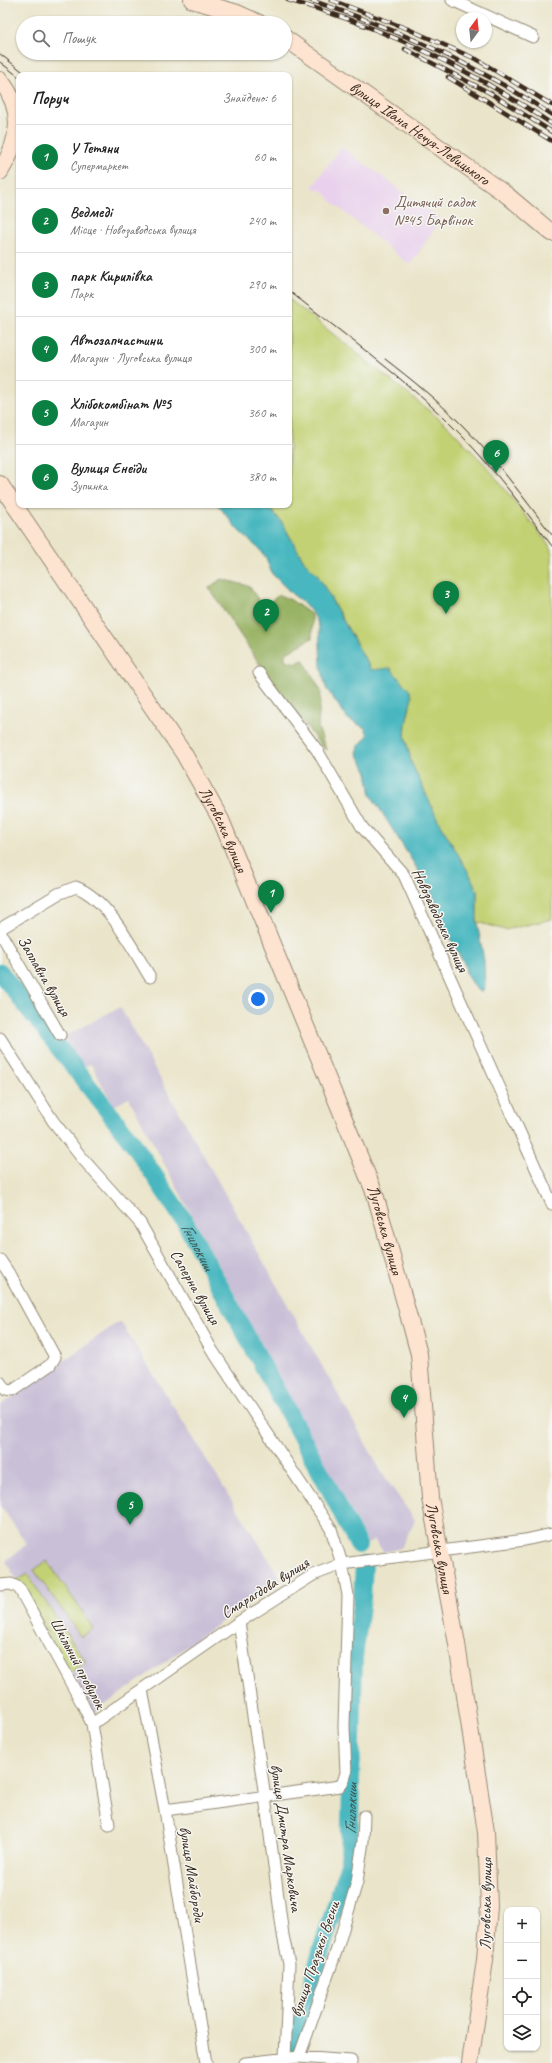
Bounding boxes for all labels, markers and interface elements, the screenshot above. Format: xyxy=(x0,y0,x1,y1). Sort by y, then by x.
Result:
north arrow xyxy=(456,12,492,48)
search box xyxy=(16,16,292,60)
icon: search xyxy=(30,27,52,49)
text: Пошук xyxy=(62,29,95,48)
street label: вулиця Івана Нечуя-Левицького xyxy=(346,77,495,191)
text: Поруч xyxy=(32,88,68,109)
text: Знайдено: 6 xyxy=(222,90,276,106)
text: У Тетяни xyxy=(70,139,118,158)
text: 1 xyxy=(42,149,48,165)
text: 60 m xyxy=(254,149,276,165)
text: Супермаркет xyxy=(70,158,128,174)
place label: Дитячий садок №45 Барвінок xyxy=(394,192,477,230)
text: Ведмеді xyxy=(70,203,112,222)
marker: Дитячий садок №45 Барвінок xyxy=(381,206,391,216)
text: 2 xyxy=(42,213,48,229)
text: 240 m xyxy=(248,213,276,229)
text: Місце · Новозаводська вулиця xyxy=(70,222,195,238)
text: парк Кирилівка xyxy=(70,267,152,286)
text: 3 xyxy=(42,277,48,293)
text: 290 m xyxy=(248,277,276,293)
text: Парк xyxy=(70,286,93,302)
text: Автозапчастини xyxy=(70,331,163,350)
text: 4 xyxy=(42,341,48,357)
text: 300 m xyxy=(248,341,276,357)
text: Магазин · Луговська вулиця xyxy=(70,350,191,366)
text: Хлібокомбінат №5 xyxy=(70,395,171,414)
text: 5 xyxy=(42,405,48,421)
text: 360 m xyxy=(248,405,276,421)
text: Магазин xyxy=(70,414,108,430)
pin: 6 xyxy=(483,440,509,473)
text: Вулиця Енеїди xyxy=(70,459,146,478)
text: 6 xyxy=(42,469,48,485)
text: 380 m xyxy=(248,469,276,485)
text: Зупинка xyxy=(70,478,107,494)
pin: 3 xyxy=(433,581,459,614)
pin: 2 xyxy=(253,599,279,632)
street label: Луговська вулиця xyxy=(194,783,252,877)
street label: Новозаводська вулиця xyxy=(407,865,473,976)
pin: 1 xyxy=(258,880,284,913)
street label: Заплавна вулиця xyxy=(13,932,76,1021)
your location xyxy=(248,989,268,1009)
street label: Луговська вулиця xyxy=(362,1182,407,1278)
water label: Гнилокиш xyxy=(177,1219,221,1276)
street label: Саперна вулиця xyxy=(166,1246,225,1329)
pin: 4 xyxy=(391,1385,417,1418)
pin: 5 xyxy=(117,1492,143,1525)
street label: Луговська вулиця xyxy=(421,1501,458,1596)
street label: Смарагдова вулиця xyxy=(217,1552,314,1623)
street label: Шкільний провулок xyxy=(46,1614,111,1713)
street label: вулиця Дмитра Марковича xyxy=(266,1763,306,1914)
water label: Гнилокиш xyxy=(339,1781,361,1834)
street label: вулиця Майбороди xyxy=(175,1825,210,1924)
street label: Луговська вулиця xyxy=(475,1856,497,1950)
street label: вулиця Празької Весни xyxy=(286,1898,344,2020)
map controls xyxy=(504,1907,540,2051)
button: + xyxy=(504,1907,540,1943)
button: − xyxy=(504,1943,540,1979)
button: locate xyxy=(504,1979,540,2015)
button: layers xyxy=(504,2015,540,2051)

